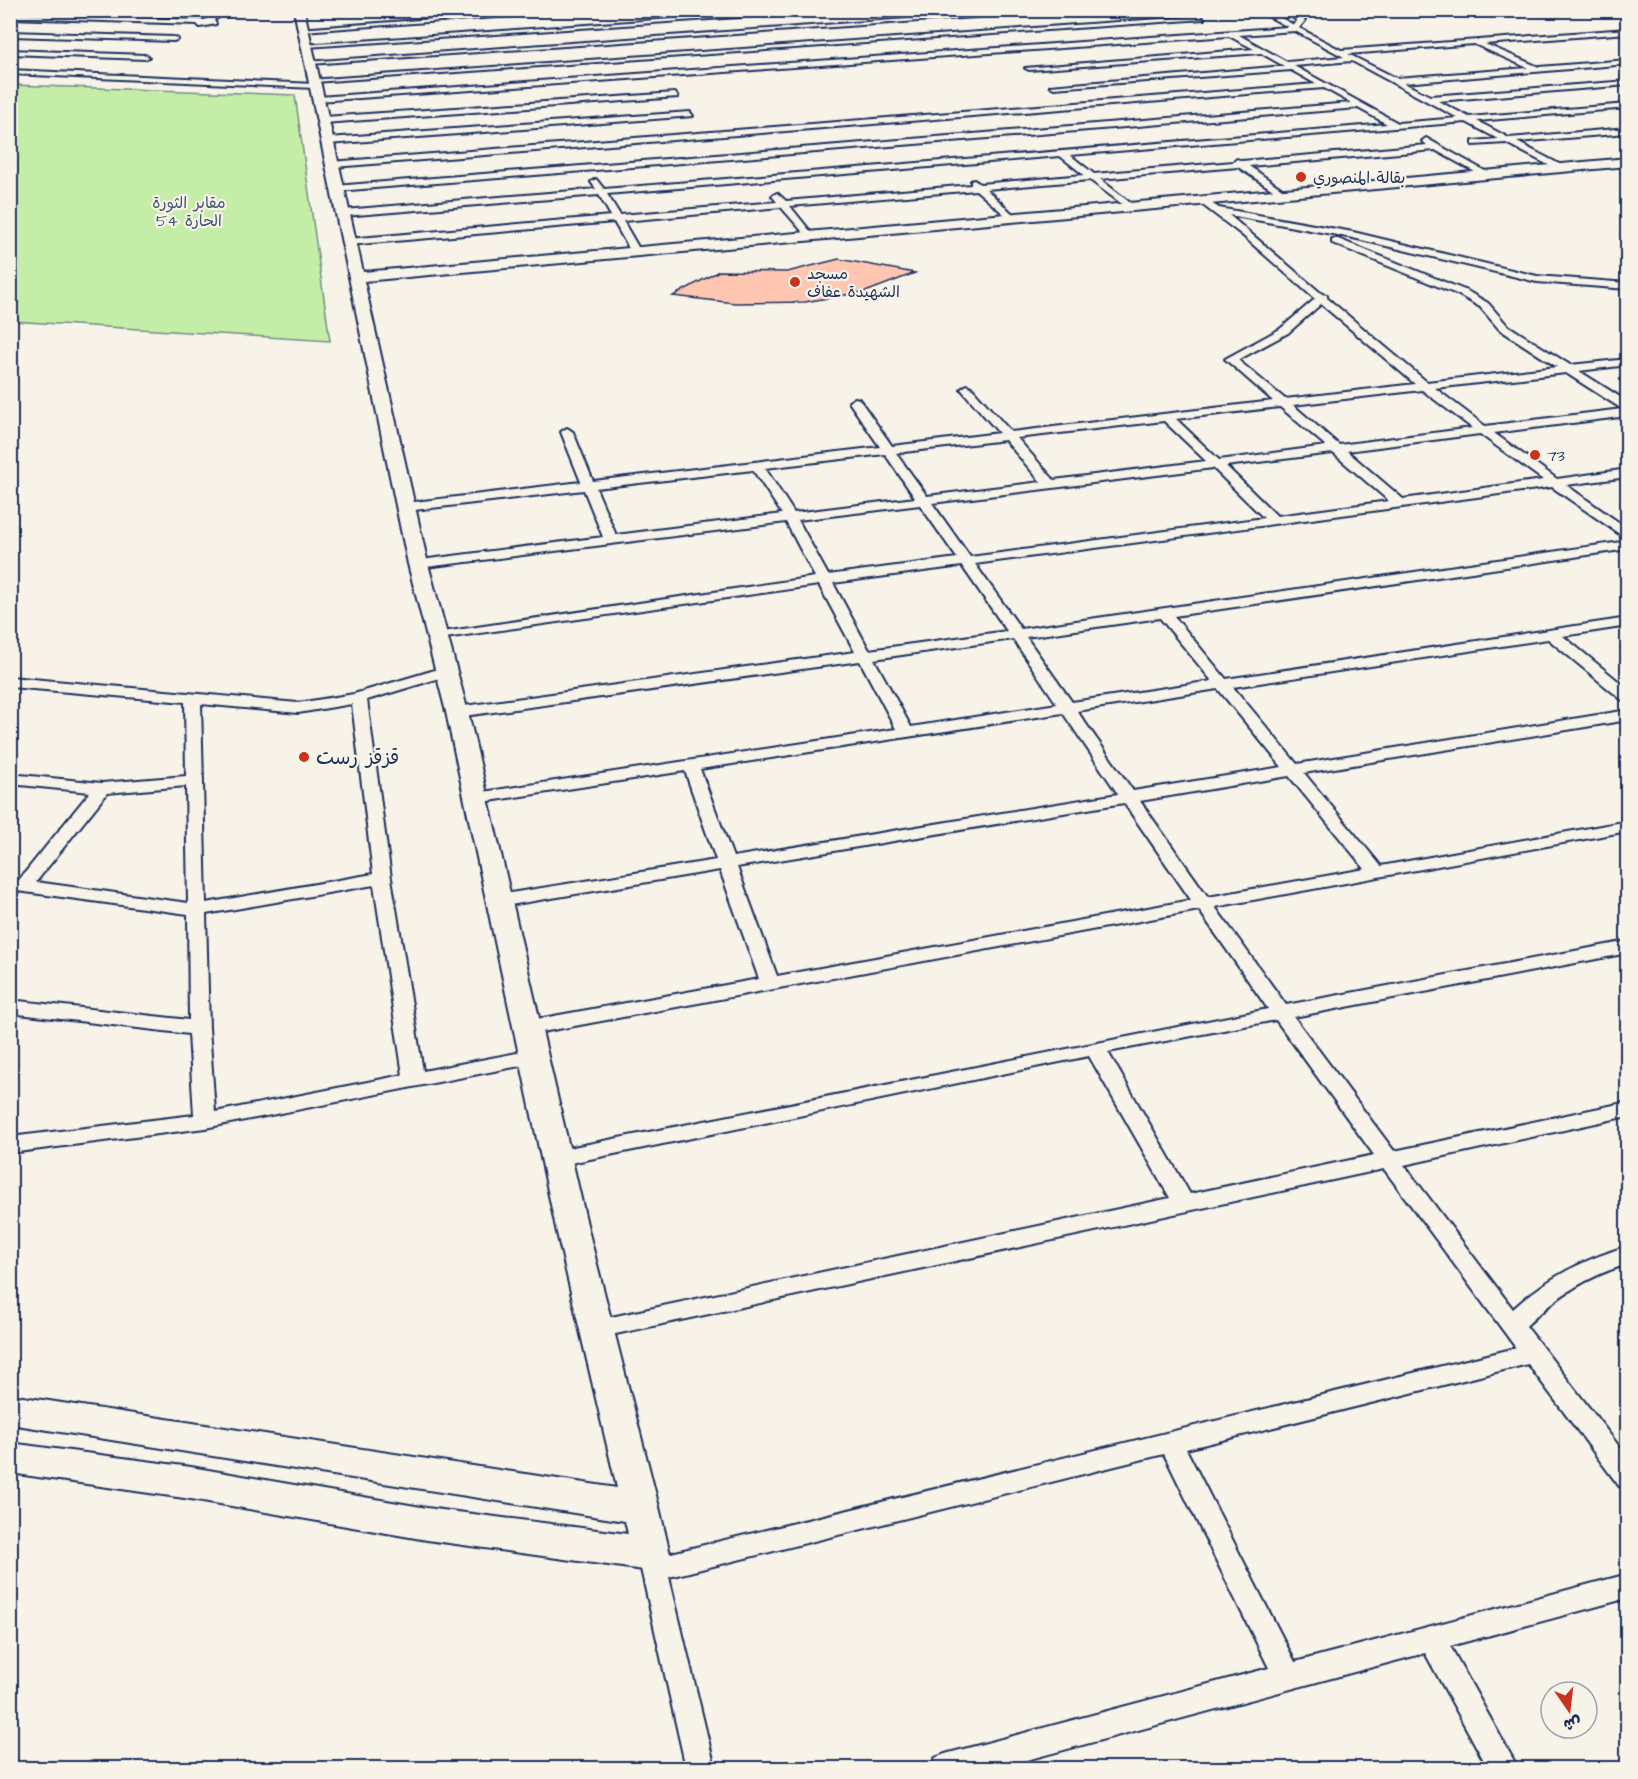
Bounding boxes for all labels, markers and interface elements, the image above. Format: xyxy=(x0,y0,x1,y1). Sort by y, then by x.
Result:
place label: بقالة المنصوري xyxy=(1313,167,1406,189)
marker: بقالة المنصوري xyxy=(1294,170,1308,184)
park label: مقابر الثورة الحارة 54 xyxy=(152,192,226,232)
place label: مسجد الشهيدة عفاف xyxy=(807,263,900,303)
marker: مسجد الشهيدة عفاف xyxy=(788,275,802,289)
place label: 73 xyxy=(1547,445,1565,467)
marker: 73 xyxy=(1528,448,1542,462)
place label: قزقز رست xyxy=(316,744,399,772)
marker: قزقز رست xyxy=(297,750,311,764)
north arrow xyxy=(1539,1680,1599,1740)
text: ش xyxy=(1561,1711,1584,1736)

